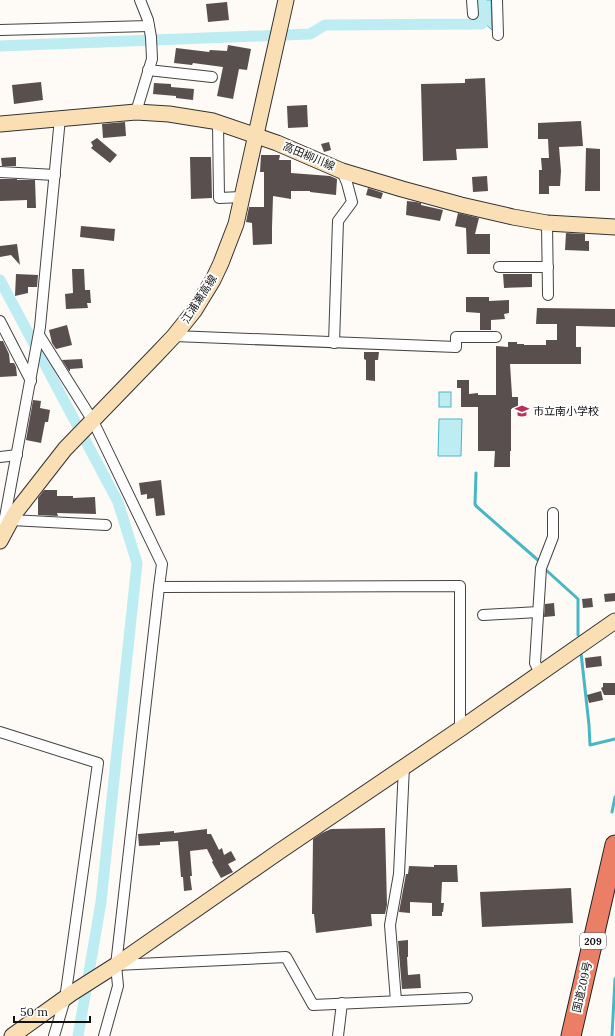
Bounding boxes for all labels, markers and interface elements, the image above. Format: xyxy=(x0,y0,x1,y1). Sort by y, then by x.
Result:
street label: 高田柳川線 xyxy=(281,139,337,173)
street label: 江浦瀬高線 xyxy=(178,272,220,326)
school or university icon: 市立南小学校 xyxy=(514,403,530,419)
place label: 市立南小学校 xyxy=(533,404,599,418)
road number: 209 xyxy=(580,933,606,949)
street label: 国道209号 xyxy=(569,960,595,1014)
scale bar xyxy=(14,998,90,1024)
text: 50 m xyxy=(20,1004,48,1019)

